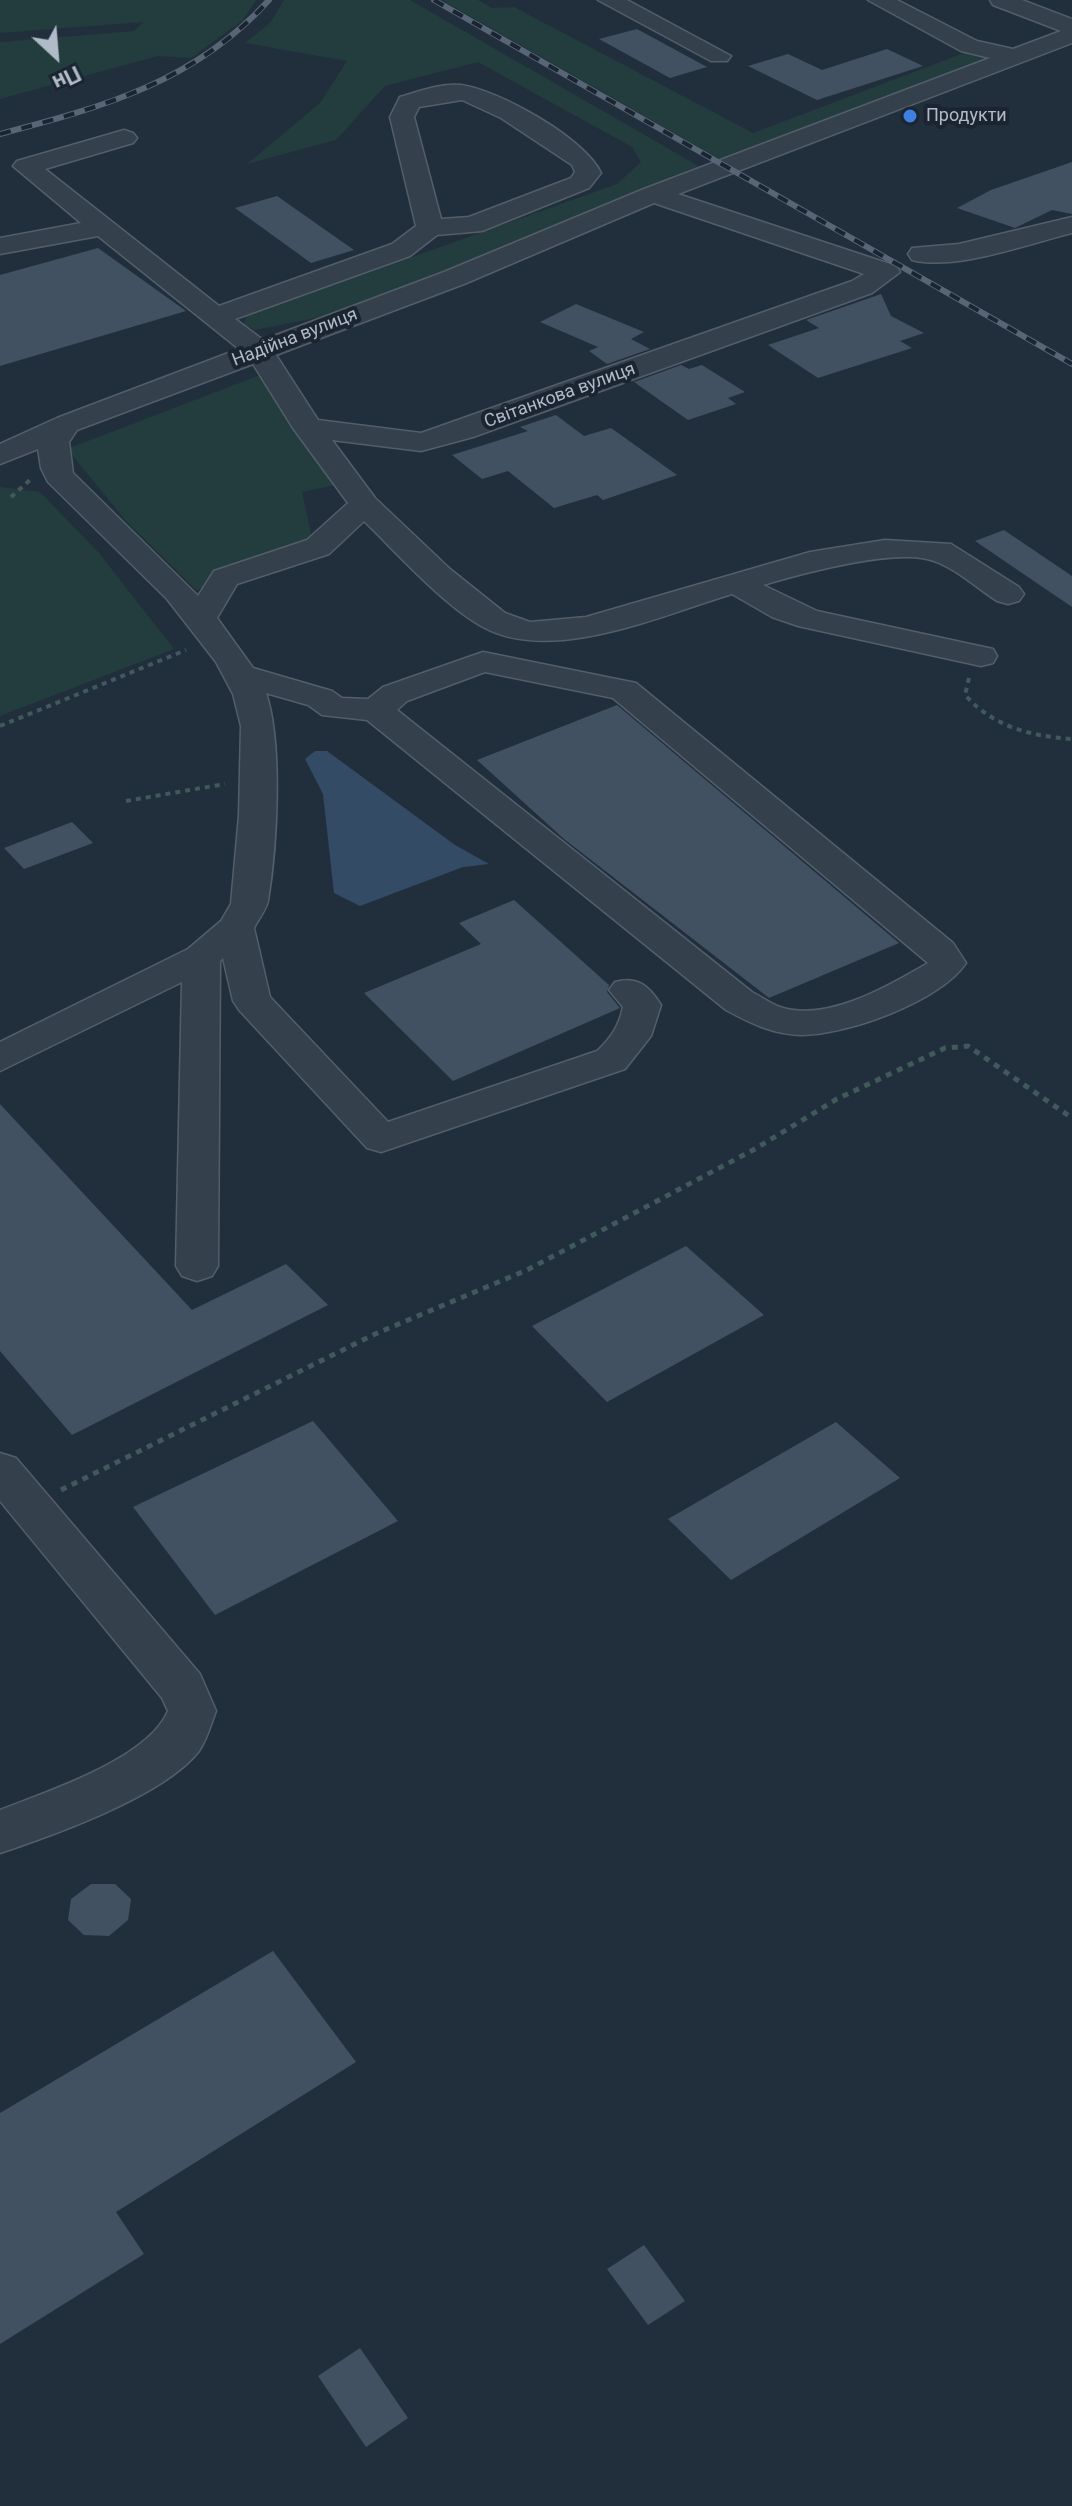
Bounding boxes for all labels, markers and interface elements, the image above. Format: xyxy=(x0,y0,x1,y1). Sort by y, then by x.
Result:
north arrow xyxy=(16,16,96,96)
text: Пн xyxy=(49,61,85,95)
place label: Продукти xyxy=(926,105,1007,127)
marker: Продукти xyxy=(901,107,919,125)
street label: Надійна вулиця xyxy=(229,304,361,372)
street label: Світанкова вулиця xyxy=(481,359,639,433)

